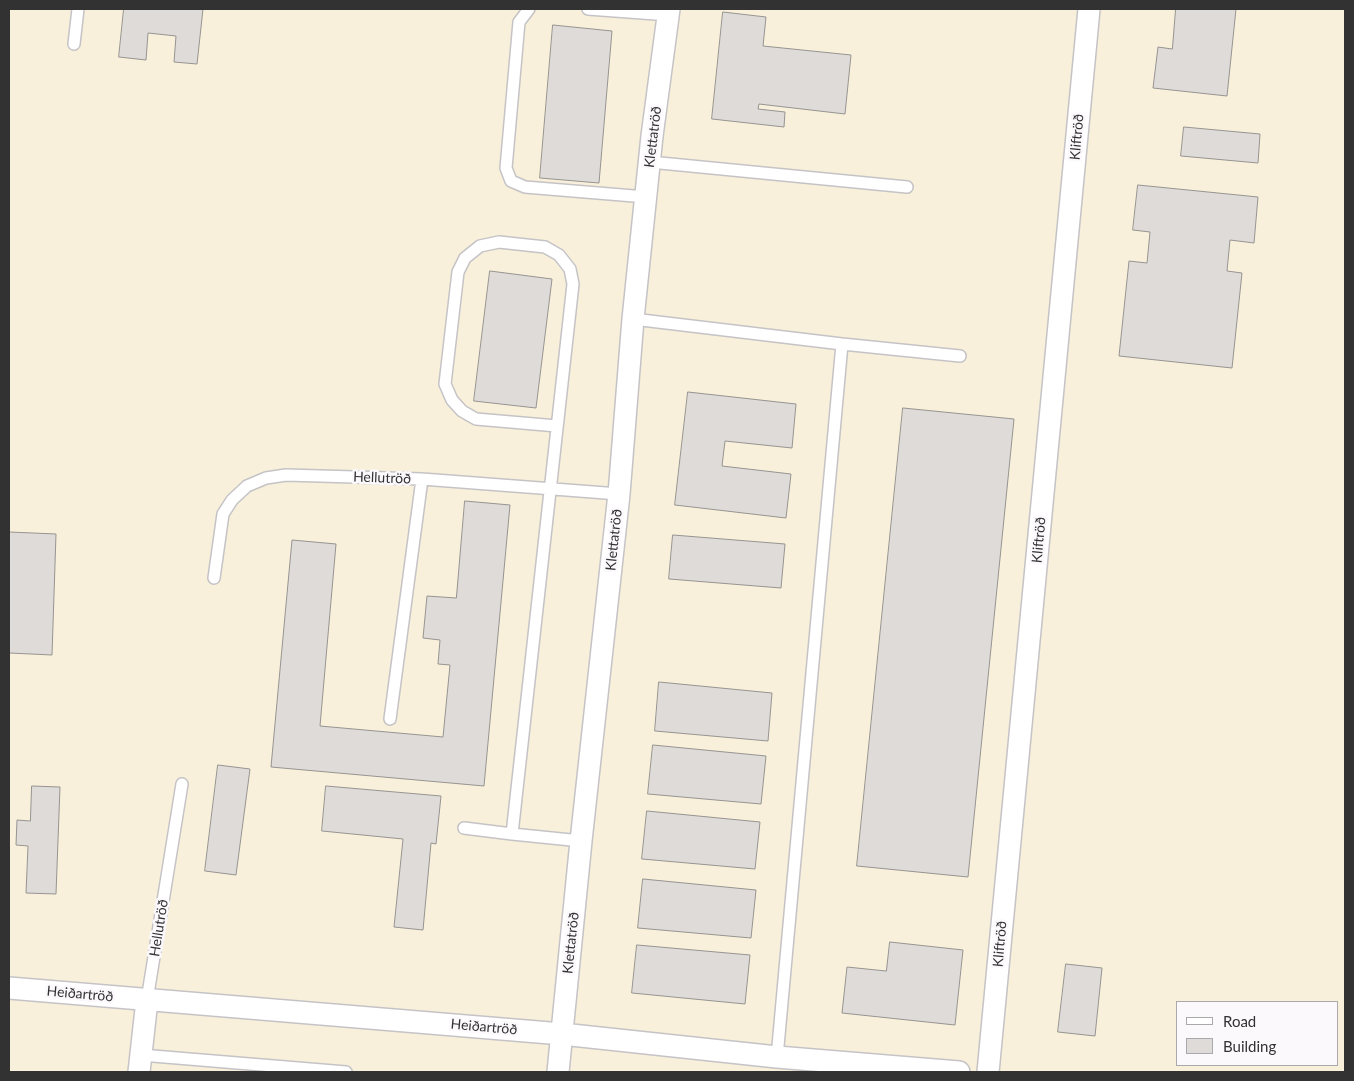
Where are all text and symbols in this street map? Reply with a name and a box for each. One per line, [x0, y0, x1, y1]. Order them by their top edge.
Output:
street label: Klettatröð [641, 105, 665, 169]
street label: Kliftröð [1067, 113, 1087, 161]
street label: Hellutröð [353, 469, 411, 487]
street label: Klettatröð [602, 508, 626, 572]
street label: Kliftröð [1029, 516, 1049, 564]
street label: Hellutröð [146, 898, 172, 958]
street label: Klettatröð [559, 911, 583, 975]
street label: Kliftröð [990, 920, 1010, 968]
street label: Heiðartröð [46, 983, 114, 1005]
legend [1176, 1001, 1339, 1066]
text: Road [1223, 1012, 1256, 1030]
street label: Heiðartröð [450, 1016, 518, 1038]
text: Building [1223, 1037, 1276, 1055]

